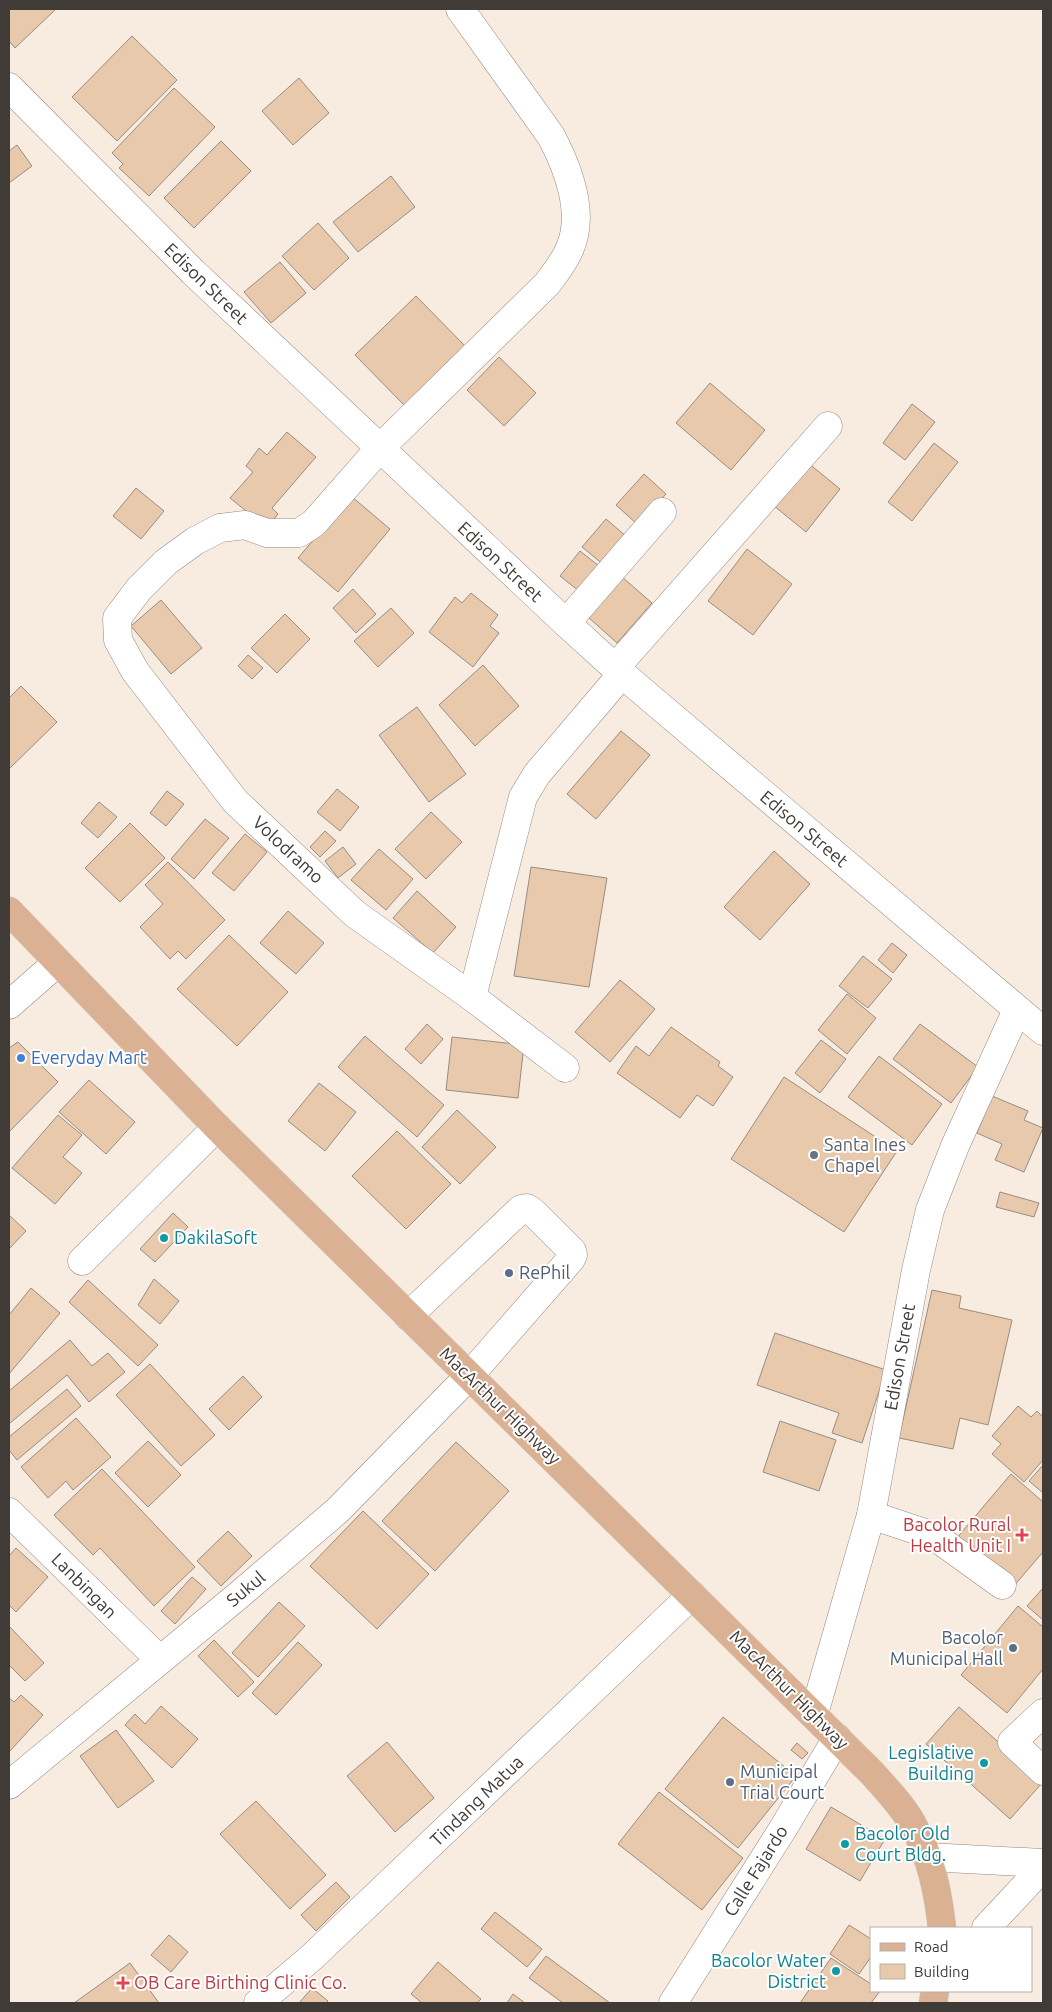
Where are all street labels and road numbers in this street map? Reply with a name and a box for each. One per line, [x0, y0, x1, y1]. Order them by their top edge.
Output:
street label: Edison Street [161, 239, 252, 328]
street label: Edison Street [454, 517, 547, 605]
street label: Edison Street [757, 786, 852, 871]
street label: Volodramo [249, 812, 328, 887]
street label: Edison Street [880, 1302, 918, 1412]
street label: MacArthur Highway [436, 1343, 565, 1468]
street label: Lanbingan [48, 1549, 121, 1622]
street label: Sukul [222, 1566, 269, 1610]
street label: MacArthur Highway [726, 1626, 853, 1753]
street label: Tindang Matua [426, 1751, 527, 1850]
street label: Calle Fajardo [719, 1821, 791, 1920]

